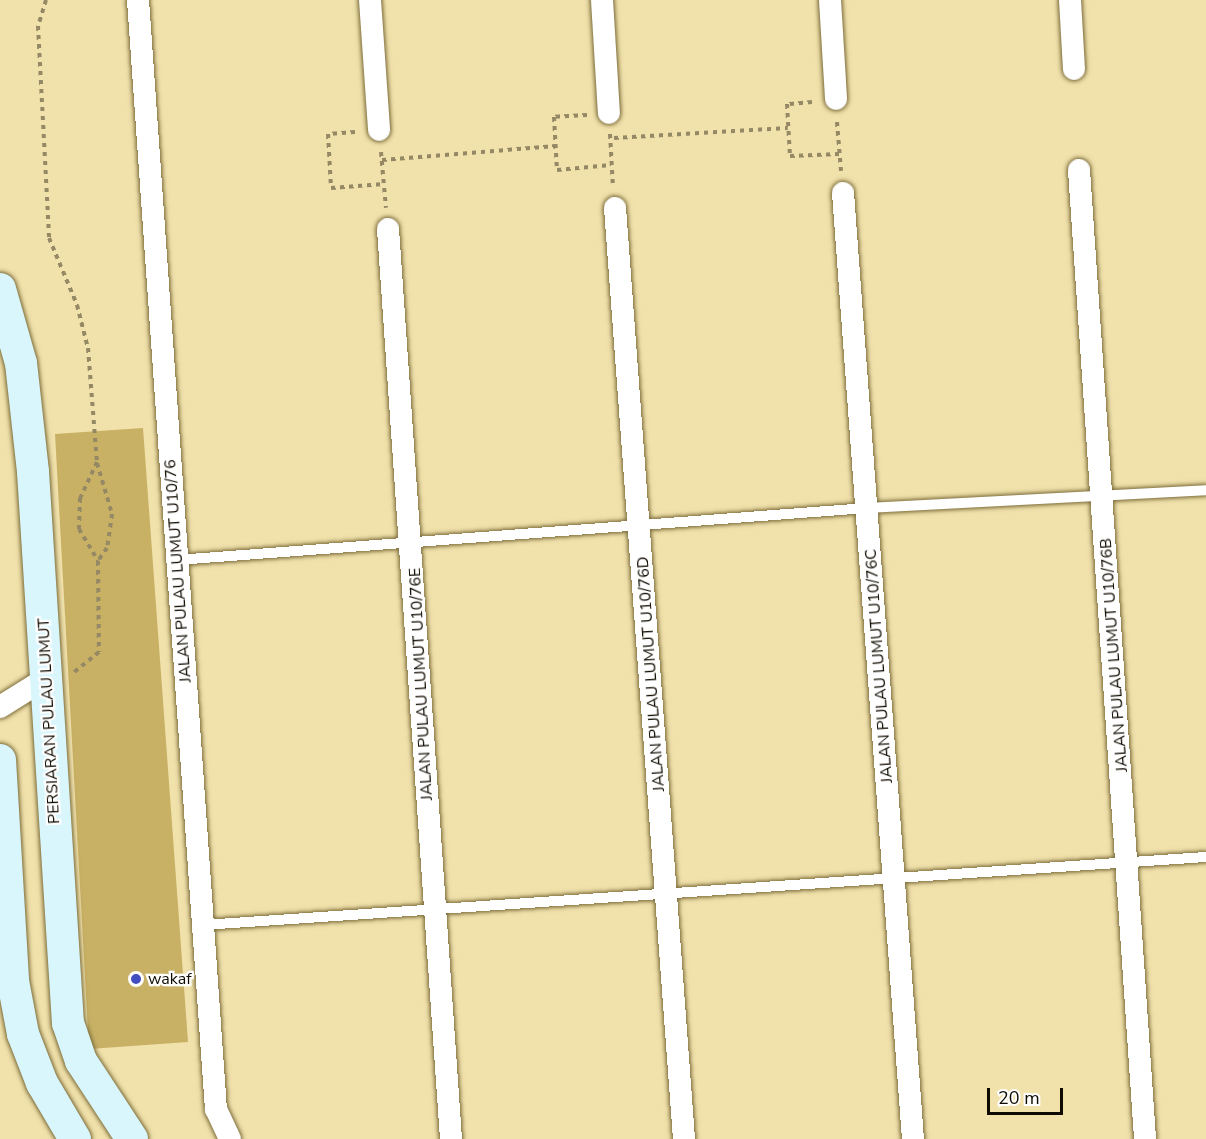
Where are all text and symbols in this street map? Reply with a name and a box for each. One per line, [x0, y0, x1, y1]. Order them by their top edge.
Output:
street label: JALAN PULAU LUMUT U10/76 [161, 459, 195, 683]
street label: JALAN PULAU LUMUT U10/76B [1096, 537, 1132, 773]
street label: JALAN PULAU LUMUT U10/76C [861, 548, 897, 784]
street label: JALAN PULAU LUMUT U10/76D [633, 556, 669, 792]
street label: JALAN PULAU LUMUT U10/76E [405, 567, 437, 801]
street label: PERSIARAN PULAU LUMUT [34, 618, 64, 824]
place label: wakaf [148, 969, 192, 989]
marker: wakaf [129, 972, 143, 986]
scale bar [990, 1076, 1066, 1114]
text: 20 m [998, 1086, 1040, 1110]

